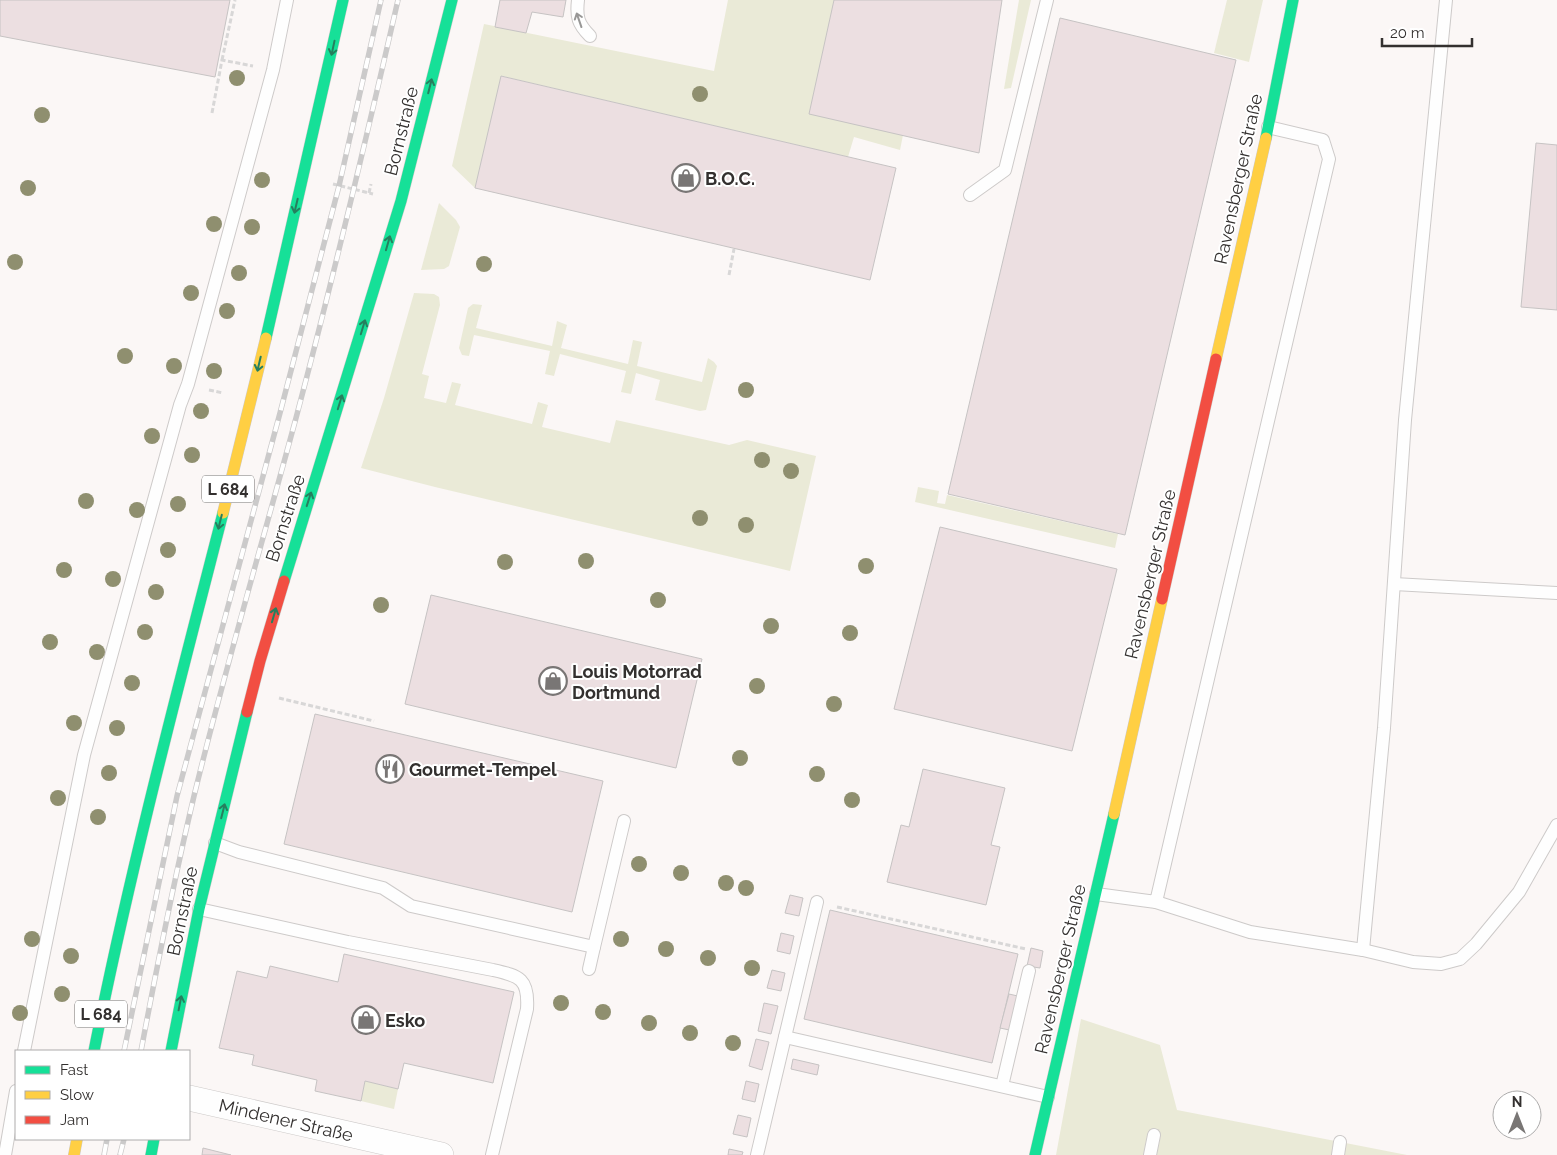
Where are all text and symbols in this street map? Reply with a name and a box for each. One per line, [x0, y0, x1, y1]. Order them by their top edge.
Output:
one-way arrow [574, 12, 584, 28]
scale bar [1382, 15, 1472, 47]
text: 20 m [1390, 24, 1425, 42]
one-way arrow [328, 39, 337, 55]
one-way arrow [426, 79, 435, 95]
street label: Bornstraße [380, 84, 422, 178]
street label: Ravensberger Straße [1210, 92, 1266, 266]
shop icon: B.O.C. [671, 163, 701, 193]
place label: B.O.C. [705, 168, 755, 189]
one-way arrow [291, 197, 300, 213]
one-way arrow [384, 236, 394, 252]
one-way arrow [359, 320, 368, 335]
one-way arrow [254, 356, 263, 372]
one-way arrow [335, 395, 345, 411]
street label: Bornstraße [261, 471, 309, 564]
road number: L 684 [202, 476, 254, 502]
street label: Ravensberger Straße [1120, 487, 1180, 661]
one-way arrow [305, 492, 314, 507]
one-way arrow [215, 513, 224, 529]
one-way arrow [269, 607, 279, 623]
place label: Louis Motorrad Dortmund [572, 661, 702, 703]
shop icon: Louis Motorrad Dortmund [538, 666, 568, 696]
restaurant icon: Gourmet-Tempel [375, 754, 405, 784]
place label: Gourmet-Tempel [409, 759, 557, 780]
one-way arrow [219, 803, 228, 819]
street label: Bornstraße [162, 864, 202, 958]
street label: Ravensberger Straße [1030, 882, 1090, 1056]
one-way arrow [176, 996, 185, 1012]
road number: L 684 [75, 1001, 127, 1028]
shop icon: Esko [351, 1005, 381, 1035]
place label: Esko [385, 1010, 425, 1031]
legend [15, 1050, 190, 1140]
text: Fast [60, 1061, 88, 1079]
text: Slow [60, 1086, 94, 1104]
north arrow [1492, 1090, 1542, 1140]
street label: Mindener Straße [217, 1094, 355, 1146]
text: N [1512, 1094, 1522, 1110]
text: Jam [60, 1111, 89, 1129]

